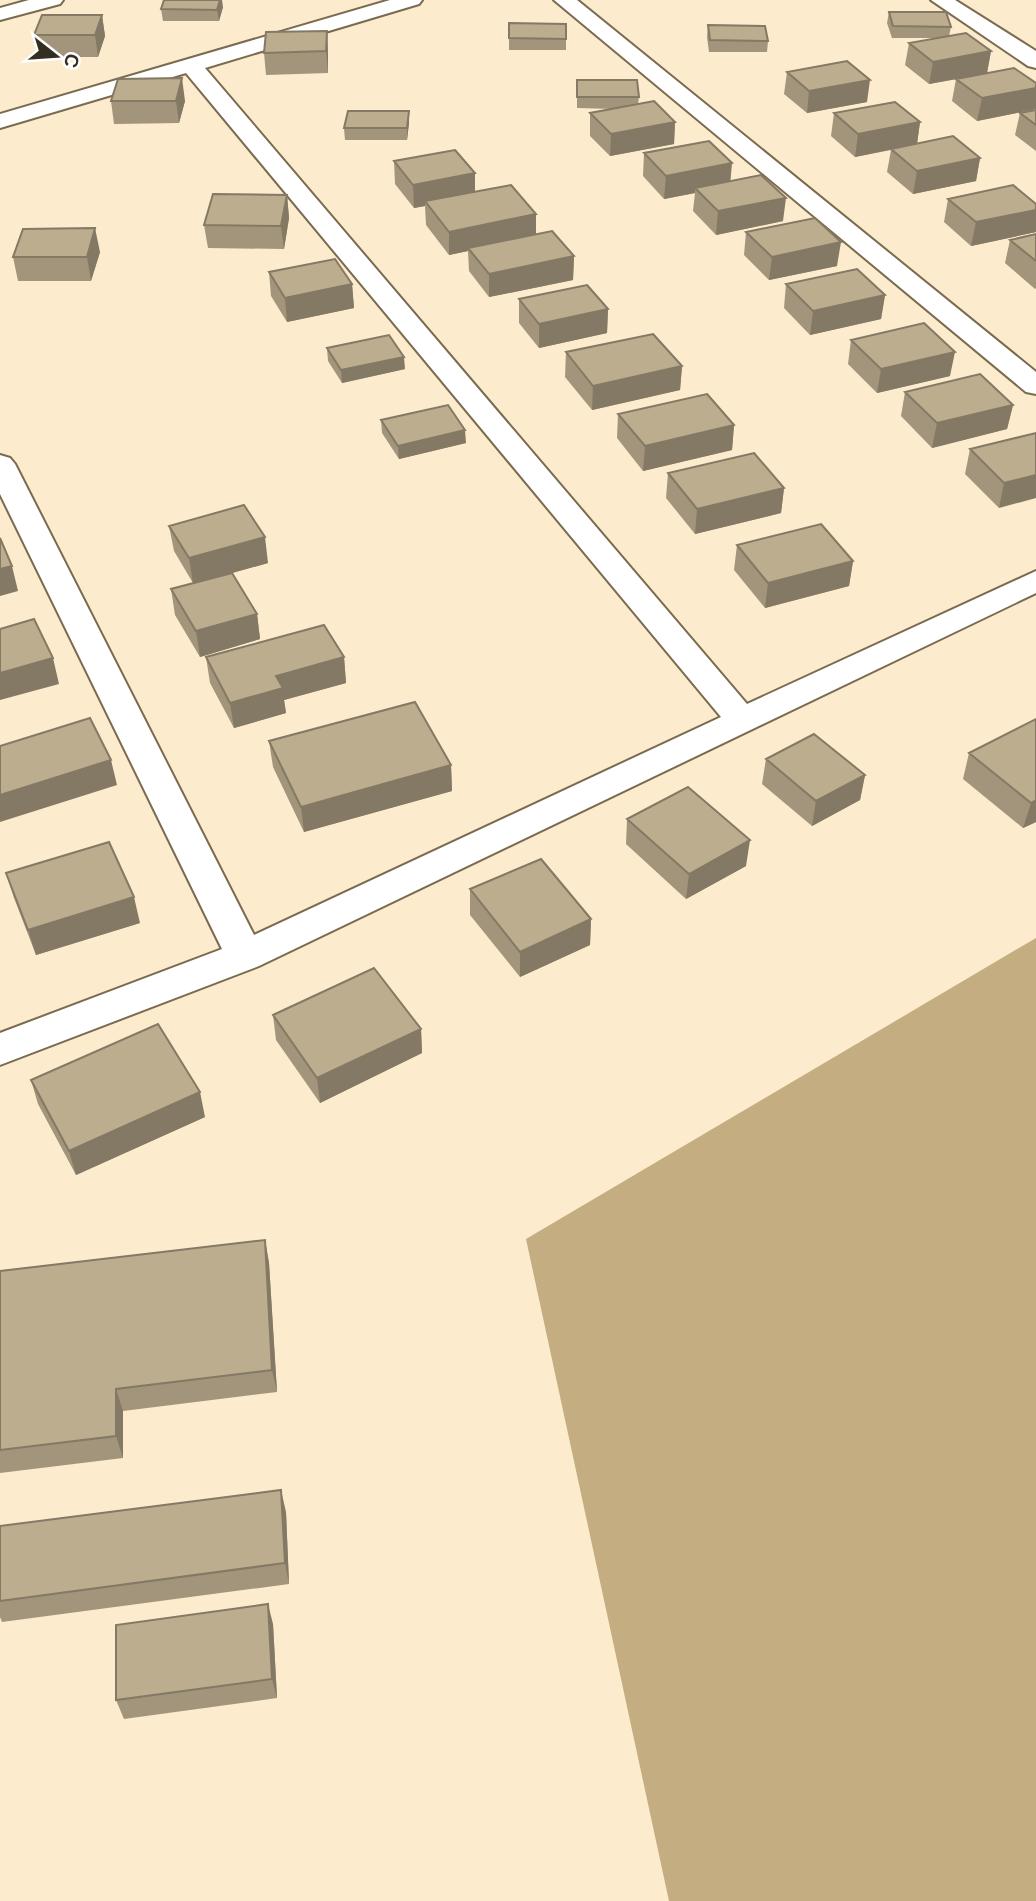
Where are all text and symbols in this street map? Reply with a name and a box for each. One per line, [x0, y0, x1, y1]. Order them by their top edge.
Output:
north arrow [21, 21, 91, 91]
text: С [59, 51, 85, 71]

